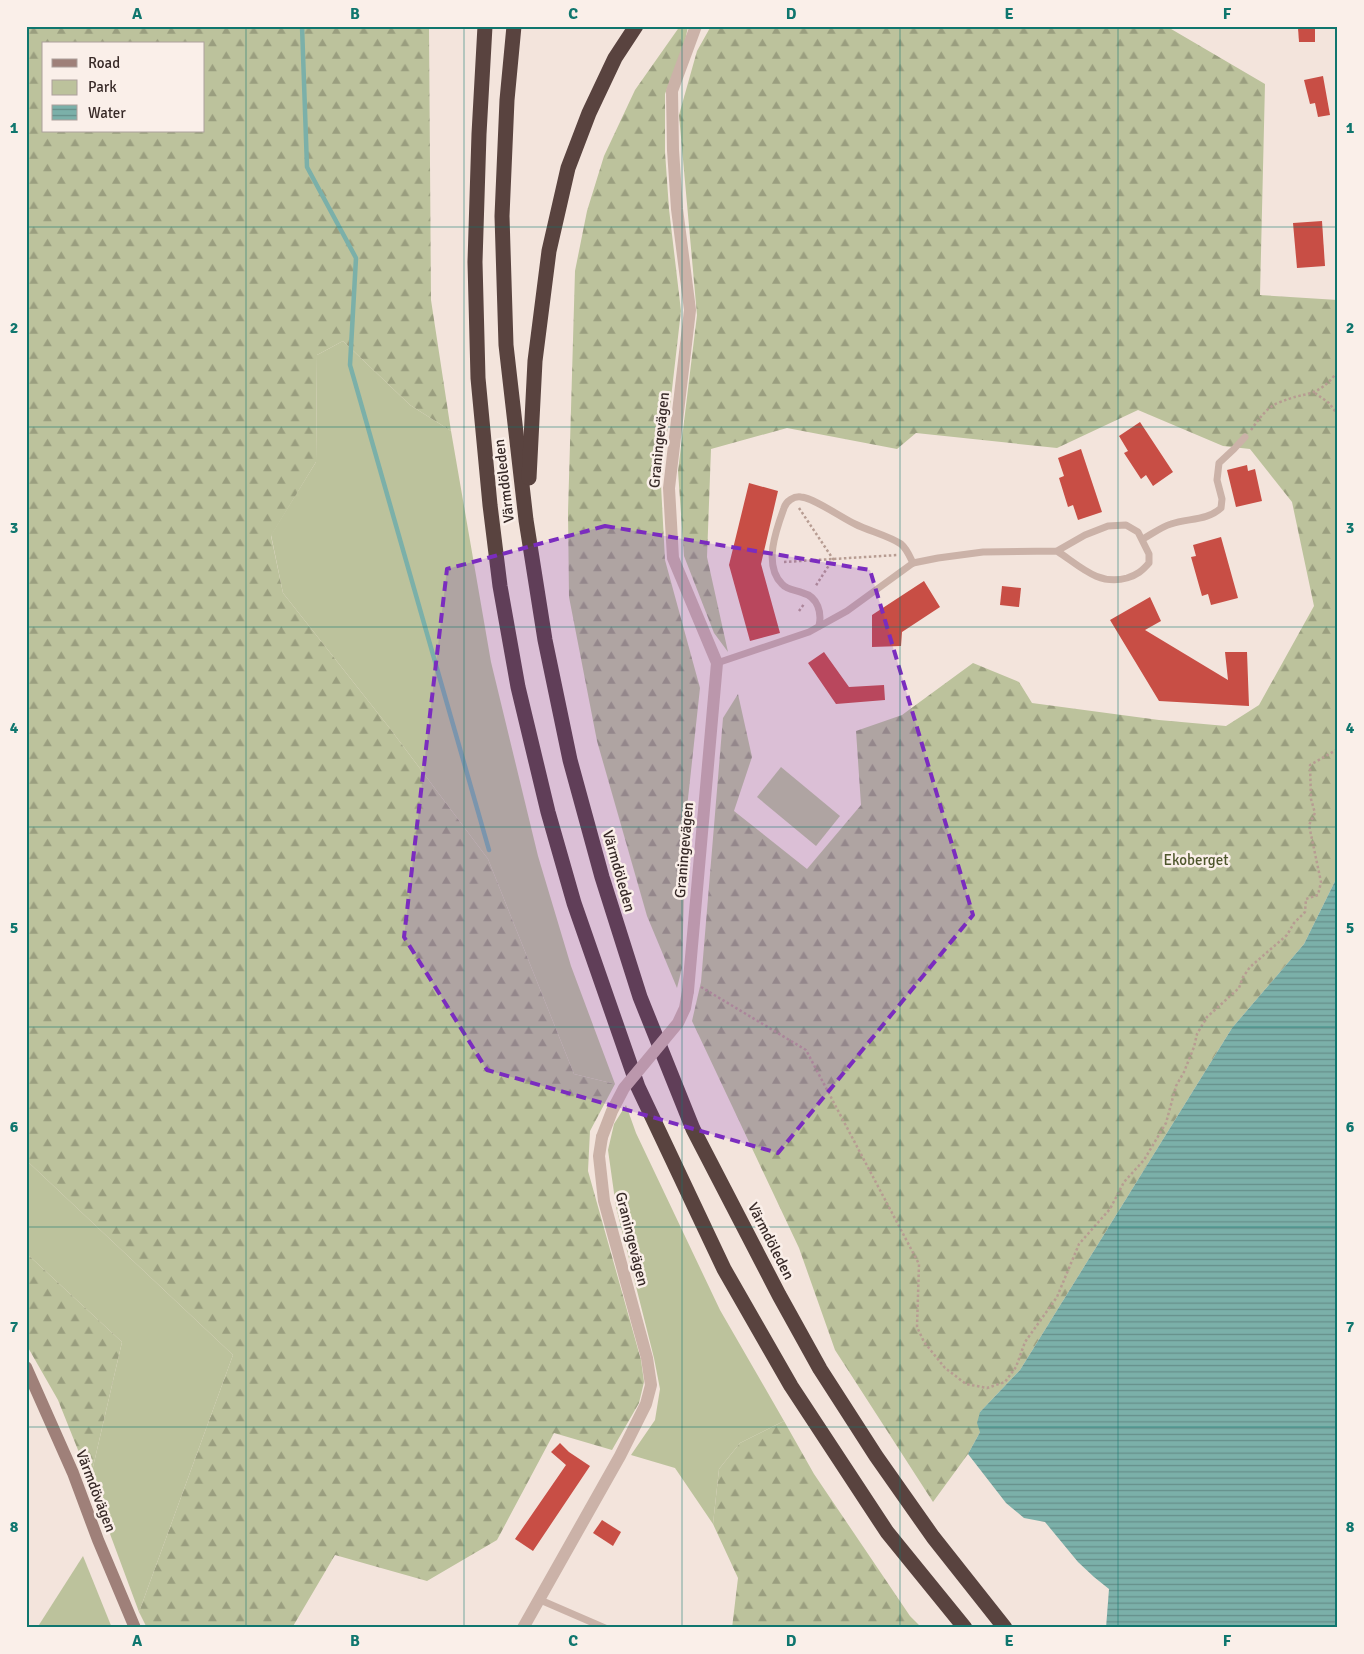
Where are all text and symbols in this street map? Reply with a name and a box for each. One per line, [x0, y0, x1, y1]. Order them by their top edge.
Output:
text: A [132, 4, 143, 24]
text: B [350, 4, 360, 24]
text: C [568, 4, 578, 24]
text: D [786, 4, 797, 24]
text: E [1004, 4, 1014, 24]
text: F [1223, 4, 1232, 24]
legend [42, 42, 205, 132]
text: Road [88, 54, 120, 72]
text: Park [88, 78, 117, 96]
text: Water [88, 104, 126, 122]
text: 1 [10, 118, 19, 138]
text: 1 [1346, 118, 1355, 138]
text: 2 [10, 318, 18, 338]
text: 2 [1346, 318, 1354, 338]
street label: Graningevägen [645, 391, 673, 489]
street label: Värmdöleden [490, 438, 518, 524]
text: 3 [10, 518, 18, 538]
text: 3 [1346, 518, 1354, 538]
text: 4 [10, 718, 19, 738]
text: 4 [1346, 718, 1355, 738]
street label: Graningevägen [671, 801, 697, 899]
street label: Värmdöleden [599, 828, 639, 914]
park label: Ekoberget [1164, 851, 1229, 869]
text: 5 [10, 918, 18, 938]
text: 5 [1346, 918, 1354, 938]
text: 6 [10, 1117, 19, 1137]
text: 6 [1346, 1117, 1355, 1137]
street label: Graningevägen [612, 1190, 652, 1288]
street label: Värmdöleden [744, 1199, 798, 1283]
text: 7 [10, 1317, 19, 1337]
text: 7 [1346, 1317, 1355, 1337]
street label: Värmdövägen [72, 1447, 120, 1535]
text: 8 [10, 1517, 19, 1537]
text: 8 [1346, 1517, 1355, 1537]
text: A [132, 1631, 143, 1651]
text: B [350, 1631, 360, 1651]
text: C [568, 1631, 578, 1651]
text: D [786, 1631, 797, 1651]
text: E [1004, 1631, 1014, 1651]
text: F [1223, 1631, 1232, 1651]

